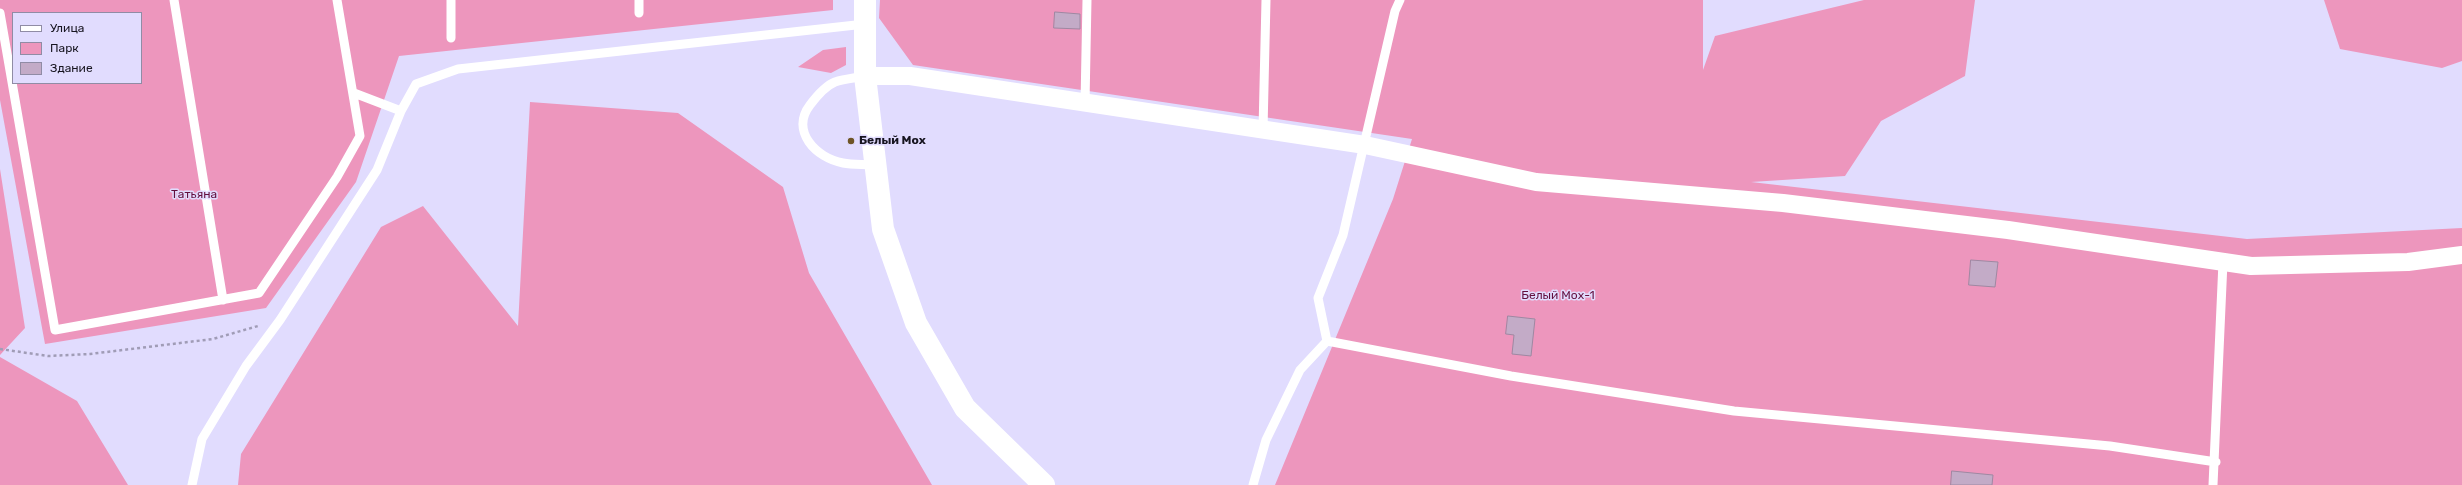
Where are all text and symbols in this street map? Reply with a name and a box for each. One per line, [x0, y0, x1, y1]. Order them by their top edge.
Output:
legend [12, 12, 142, 84]
text: Улица [50, 21, 84, 35]
text: Парк [50, 41, 79, 55]
text: Здание [50, 61, 93, 75]
place label: Белый Мох [859, 134, 926, 148]
marker: Белый Мох [846, 136, 856, 146]
park label: Татьяна [171, 188, 217, 202]
park label: Белый Мох-1 [1521, 289, 1595, 303]

